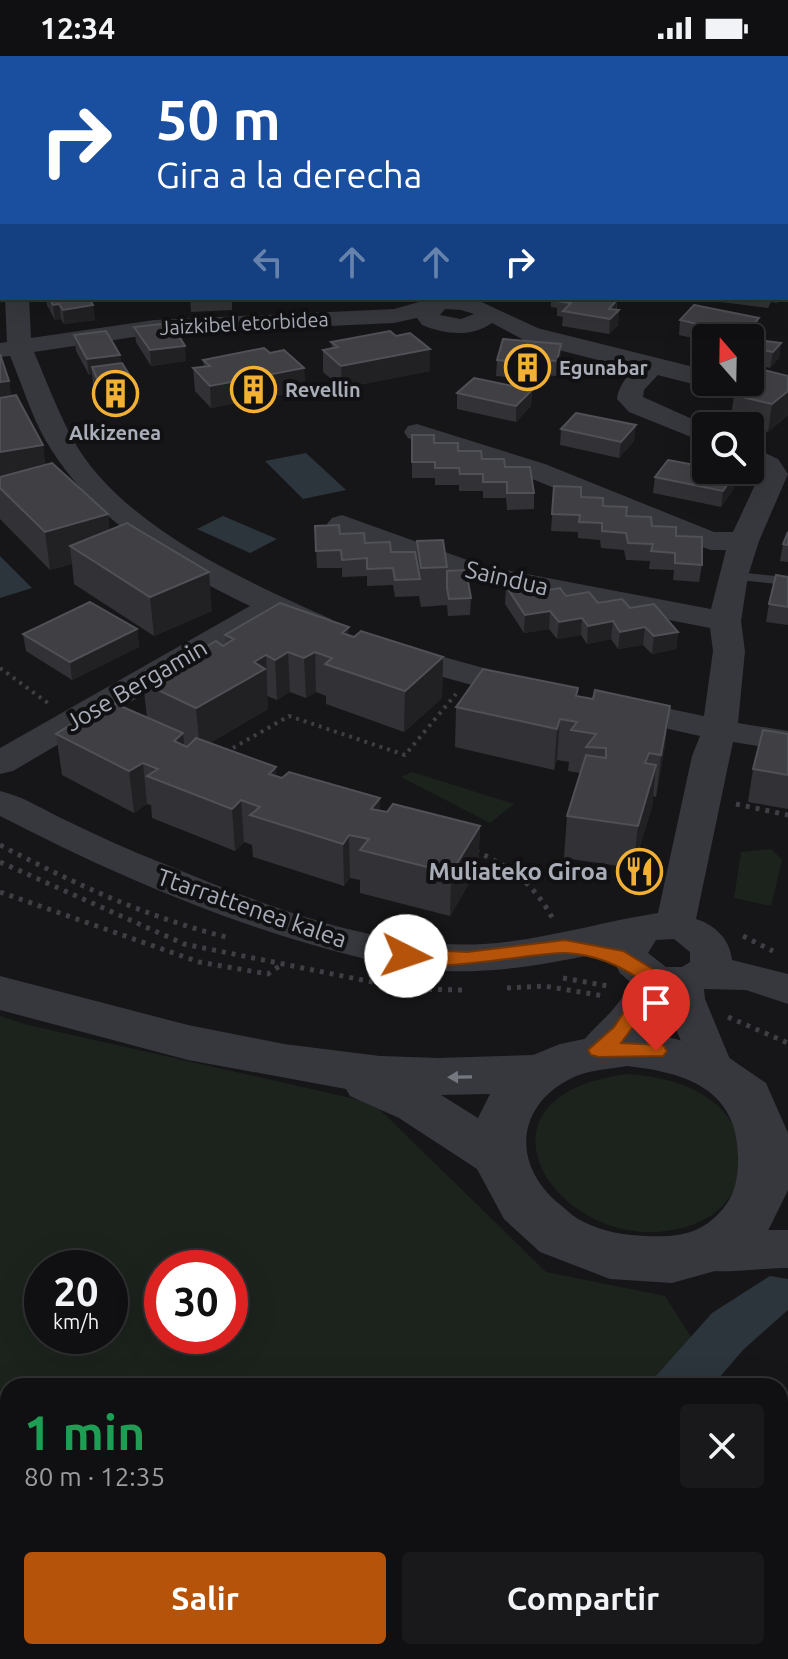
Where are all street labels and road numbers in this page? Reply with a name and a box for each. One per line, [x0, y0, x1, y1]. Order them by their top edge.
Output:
street label: Jaizkibel etorbidea [159, 307, 329, 339]
street label: Saindua [463, 555, 551, 601]
street label: Jose Bergamin [60, 634, 212, 736]
street label: Ttarrattenea kalea [154, 863, 350, 953]

